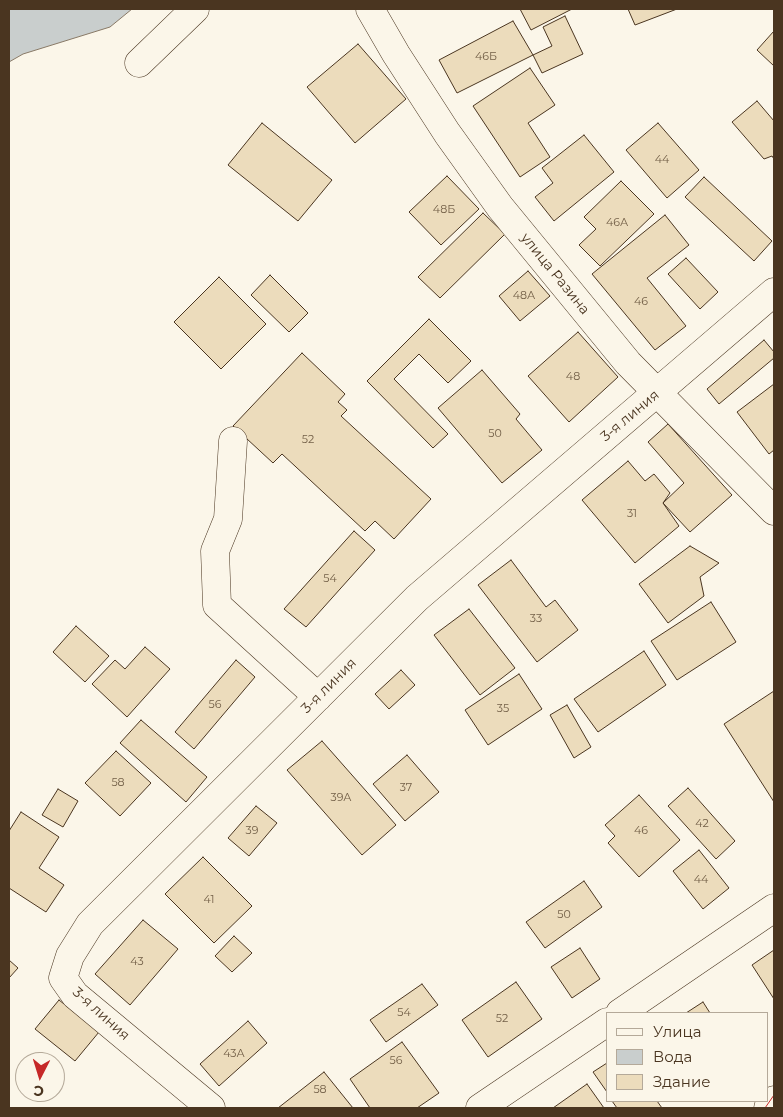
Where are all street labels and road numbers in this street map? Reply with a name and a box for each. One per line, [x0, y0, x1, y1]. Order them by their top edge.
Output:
street label: улица Разина [517, 230, 593, 318]
street label: 3-я линия [597, 387, 663, 445]
street label: 3-я линия [298, 655, 360, 717]
street label: 3-я линия [69, 984, 133, 1044]

